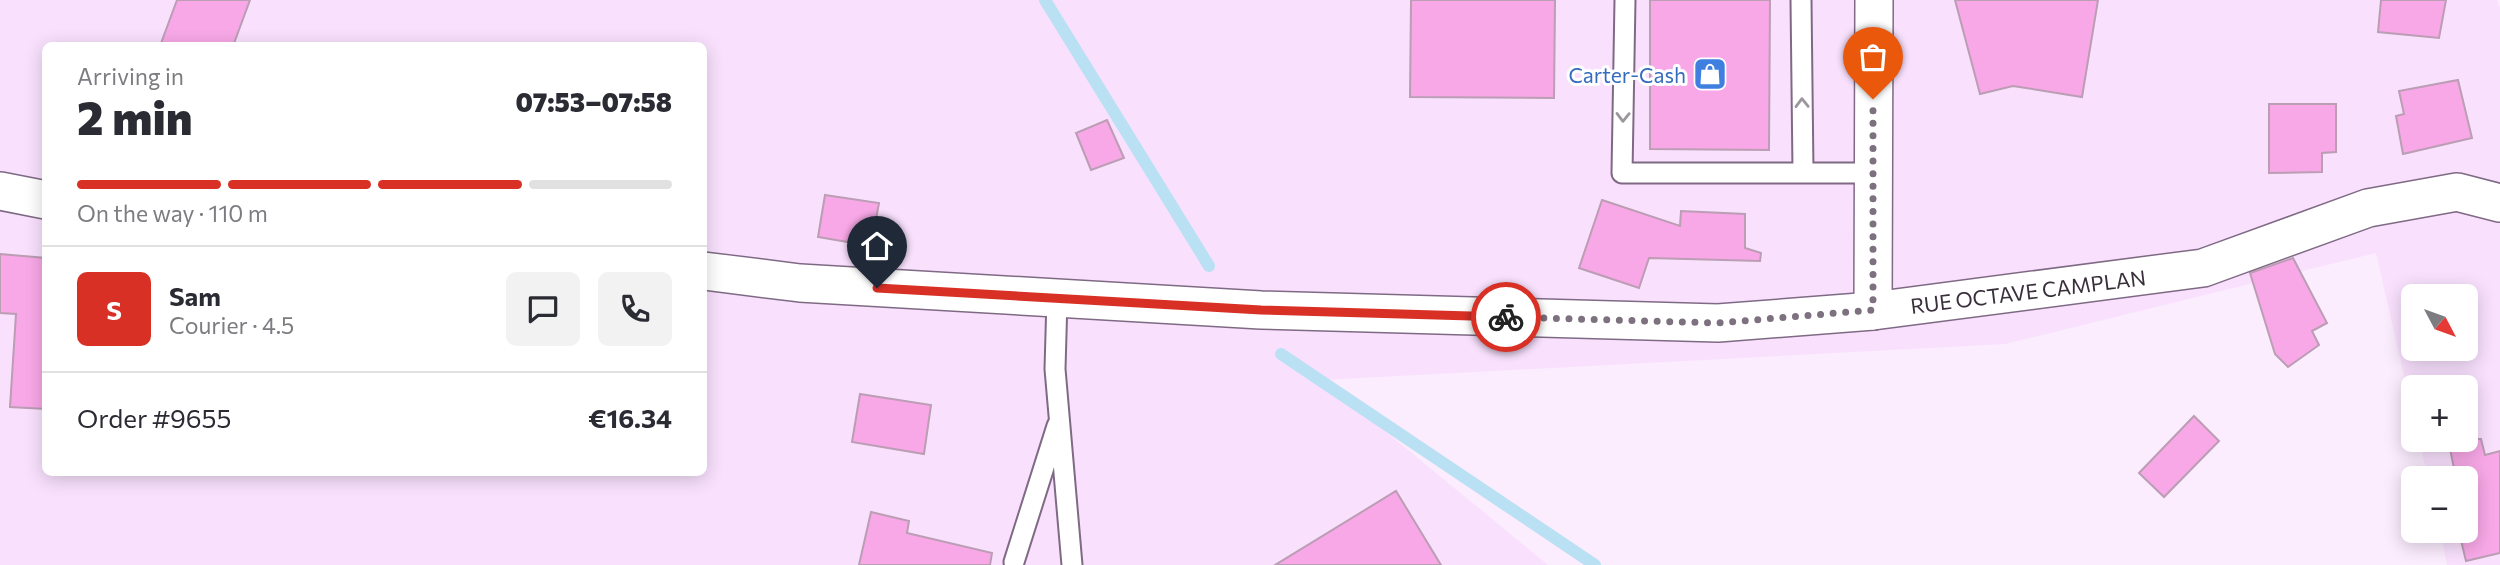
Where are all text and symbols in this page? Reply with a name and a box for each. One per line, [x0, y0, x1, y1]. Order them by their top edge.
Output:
pin [1843, 27, 1903, 99]
icon: bag [1854, 38, 1892, 76]
shop icon: Carter-Cash [1691, 55, 1729, 93]
text: Arriving in [77, 62, 184, 90]
place label: Carter-Cash [1568, 62, 1686, 87]
text: 07:53–07:58 [516, 86, 672, 117]
text: 2 min [77, 88, 193, 144]
one-way arrow [1794, 97, 1810, 107]
one-way arrow [1615, 112, 1631, 123]
text: On the way · 110 m [77, 199, 268, 227]
pin [847, 216, 907, 288]
icon: home [858, 227, 896, 265]
street label: RUE OCTAVE CAMPLAN [1909, 264, 2147, 318]
button: chat [506, 272, 580, 346]
button: phone [598, 272, 672, 346]
text: Sam [169, 280, 221, 311]
courier [1471, 282, 1541, 352]
north arrow [2401, 284, 2478, 360]
map controls [2401, 284, 2478, 543]
text: S [106, 294, 122, 325]
icon: bike [1487, 298, 1525, 336]
text: Courier · 4.5 [169, 311, 294, 339]
button: + [2401, 375, 2478, 452]
text: Order #9655 [77, 402, 231, 433]
text: €16.34 [588, 402, 672, 433]
button: − [2401, 466, 2478, 543]

